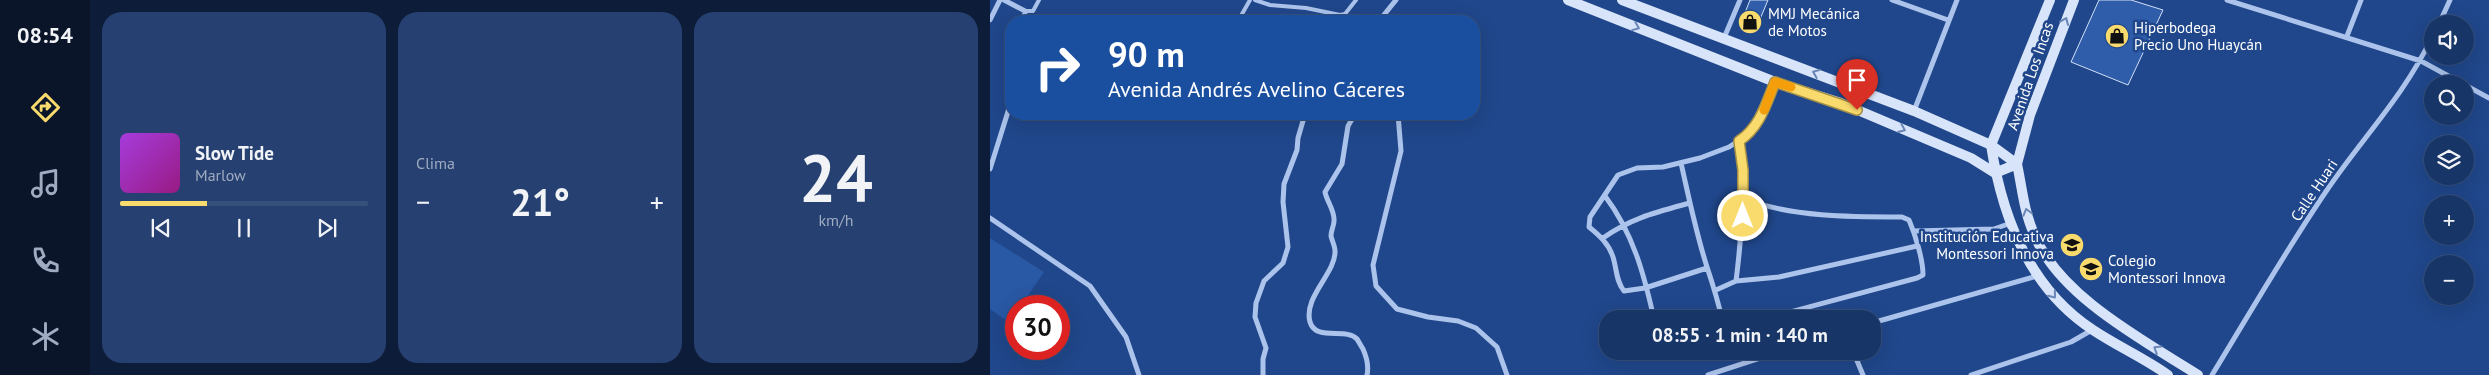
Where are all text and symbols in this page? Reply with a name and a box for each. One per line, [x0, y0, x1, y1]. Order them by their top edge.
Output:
place label: MMJ Mecánica de Motos [1768, 4, 1860, 40]
shop icon: MMJ Mecánica de Motos [1737, 9, 1763, 35]
map controls [2424, 15, 2474, 305]
button: sound [2424, 15, 2474, 65]
one-way arrow [2058, 17, 2069, 26]
place label: Hiperbodega Precio Uno Huaycán [2134, 18, 2262, 54]
street label: Avenida Los Incas [2003, 19, 2057, 133]
text: 08:54 [17, 21, 73, 49]
one-way arrow [1631, 21, 1640, 31]
shop icon: Hiperbodega Precio Uno Huaycán [2104, 23, 2130, 49]
text: 90 m [1108, 31, 1185, 77]
icon: right [1025, 35, 1090, 100]
pin [1836, 59, 1878, 110]
icon: arrive [1843, 66, 1871, 94]
one-way arrow [1812, 69, 1821, 79]
text: Avenida Andrés Avelino Cáceres [1108, 75, 1405, 103]
button: search [2424, 75, 2474, 125]
icon: directions [28, 90, 63, 125]
one-way arrow [1897, 122, 1906, 133]
text: 24 [799, 135, 873, 219]
button: layers [2424, 135, 2474, 185]
text: Slow Tide [195, 141, 274, 165]
text: Clima [416, 153, 455, 173]
street label: Calle Huari [2286, 155, 2342, 225]
text: Marlow [195, 165, 246, 185]
icon: music [28, 166, 63, 201]
text: 21° [510, 177, 570, 226]
text: − [416, 183, 430, 220]
text: + [650, 183, 664, 220]
position arrow [1716, 189, 1768, 241]
button: + [2424, 195, 2474, 245]
one-way arrow [2023, 208, 2033, 216]
text: km/h [818, 210, 854, 230]
icon: previous [147, 214, 175, 242]
icon: pause [230, 214, 258, 242]
icon: next [313, 214, 341, 242]
place label: Institución Educativa Montessori Innova [1920, 227, 2054, 263]
school or university icon: Institución Educativa Montessori Innova [2059, 232, 2085, 258]
icon: phone [28, 243, 63, 278]
place label: Colegio Montessori Innova [2108, 251, 2226, 287]
button: − [2424, 255, 2474, 305]
school or university icon: Colegio Montessori Innova [2078, 256, 2104, 282]
one-way arrow [2047, 290, 2056, 299]
speed limit sign: 30 [1005, 295, 1070, 360]
icon: climate [28, 319, 63, 354]
text: 08:55 · 1 min · 140 m [1652, 323, 1828, 347]
one-way arrow [2154, 346, 2163, 355]

